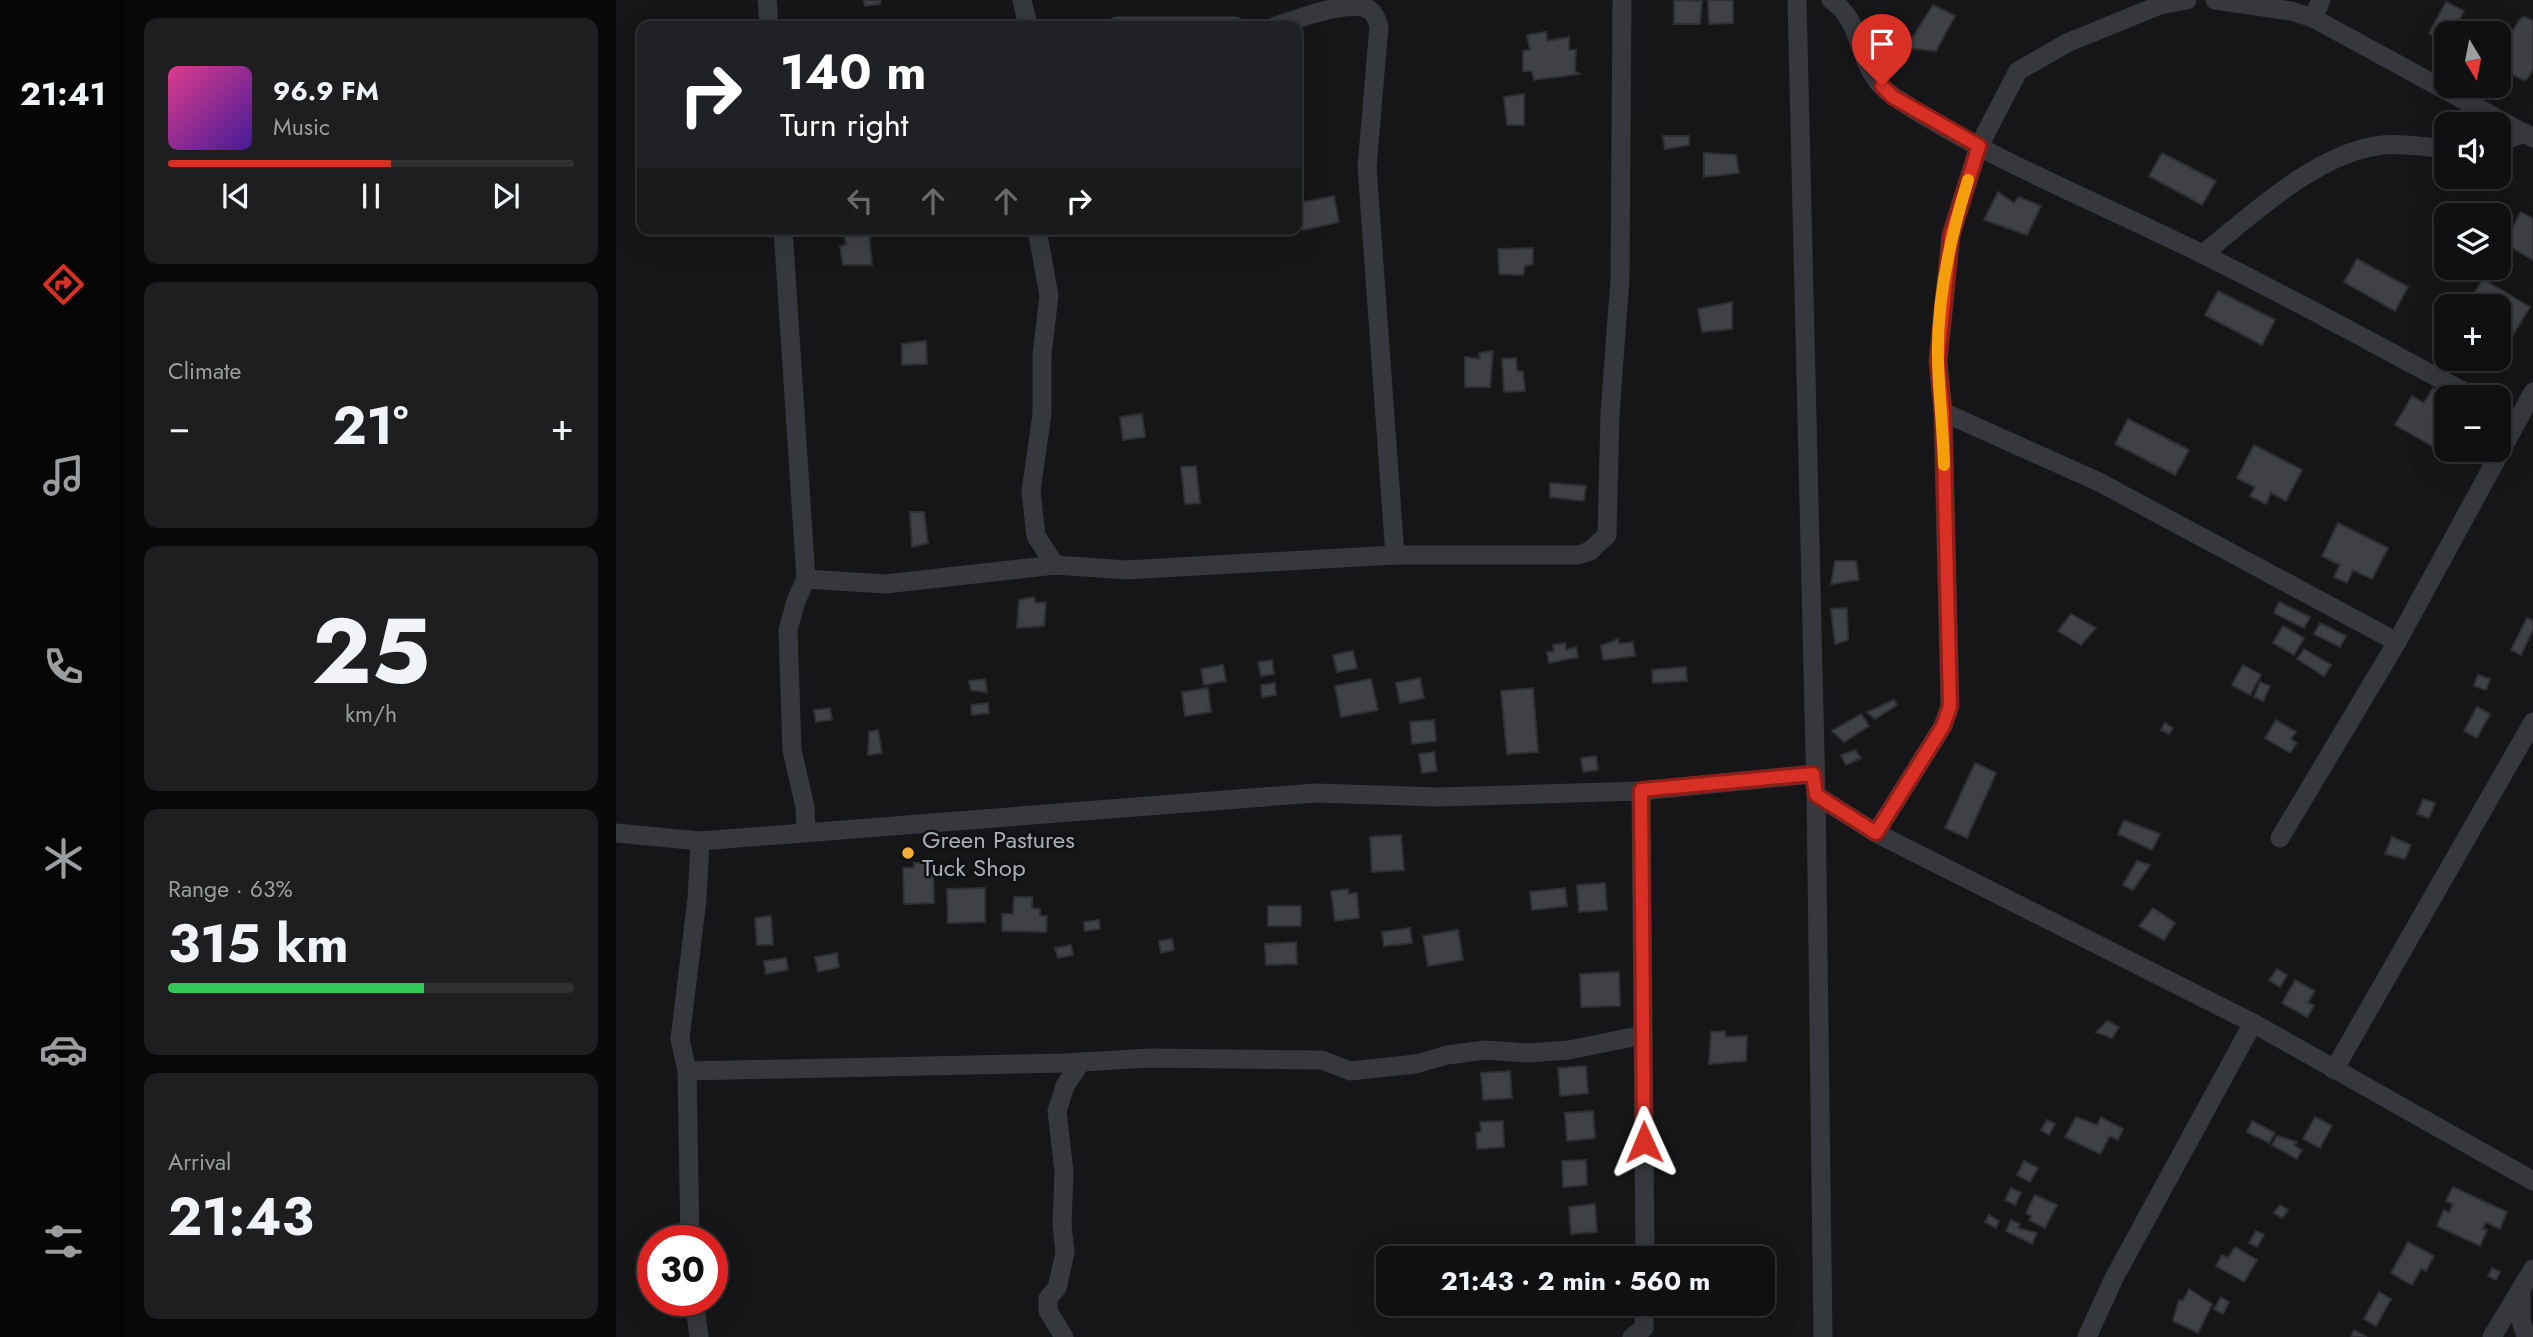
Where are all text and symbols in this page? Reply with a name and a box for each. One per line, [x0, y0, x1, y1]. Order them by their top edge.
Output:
pin [1852, 14, 1912, 86]
north arrow [2434, 21, 2511, 98]
map controls [2434, 21, 2511, 462]
icon: arrive [1863, 25, 1901, 63]
text: 140 m [780, 37, 926, 107]
icon: right [665, 49, 756, 140]
text: 21:41 [20, 71, 106, 117]
text: 96.9 FM [273, 72, 379, 110]
text: Turn right [780, 102, 909, 148]
text: Music [273, 110, 330, 144]
button: sound [2434, 112, 2511, 189]
icon: previous [217, 177, 255, 215]
icon: pause [352, 177, 390, 215]
icon: next [487, 177, 525, 215]
icon: left [841, 182, 879, 220]
icon: ahead [914, 182, 952, 220]
icon: ahead [987, 182, 1025, 220]
icon: right [1060, 182, 1098, 220]
button: layers [2434, 203, 2511, 280]
icon: directions [39, 260, 88, 309]
button: + [2434, 294, 2511, 371]
text: Climate [168, 354, 241, 388]
button: − [2434, 385, 2511, 462]
text: 21° [333, 388, 409, 464]
text: − [168, 399, 190, 454]
text: + [551, 399, 574, 454]
icon: music [39, 451, 88, 500]
text: 25 [312, 586, 430, 717]
icon: phone [39, 642, 88, 691]
text: km/h [345, 697, 397, 731]
place label: Green Pastures Tuck Shop [922, 822, 1075, 885]
icon: climate [39, 834, 88, 883]
marker: Green Pastures Tuck Shop [900, 845, 916, 861]
text: Range · 63% [168, 872, 293, 906]
text: 315 km [168, 906, 349, 982]
icon: car [39, 1025, 88, 1074]
position arrow [1607, 1105, 1681, 1179]
text: Arrival [168, 1145, 231, 1179]
text: 21:43 [168, 1179, 314, 1255]
icon: filters [39, 1217, 88, 1266]
speed limit sign: 30 [637, 1225, 728, 1316]
text: 21:43 · 2 min · 560 m [1441, 1262, 1710, 1300]

